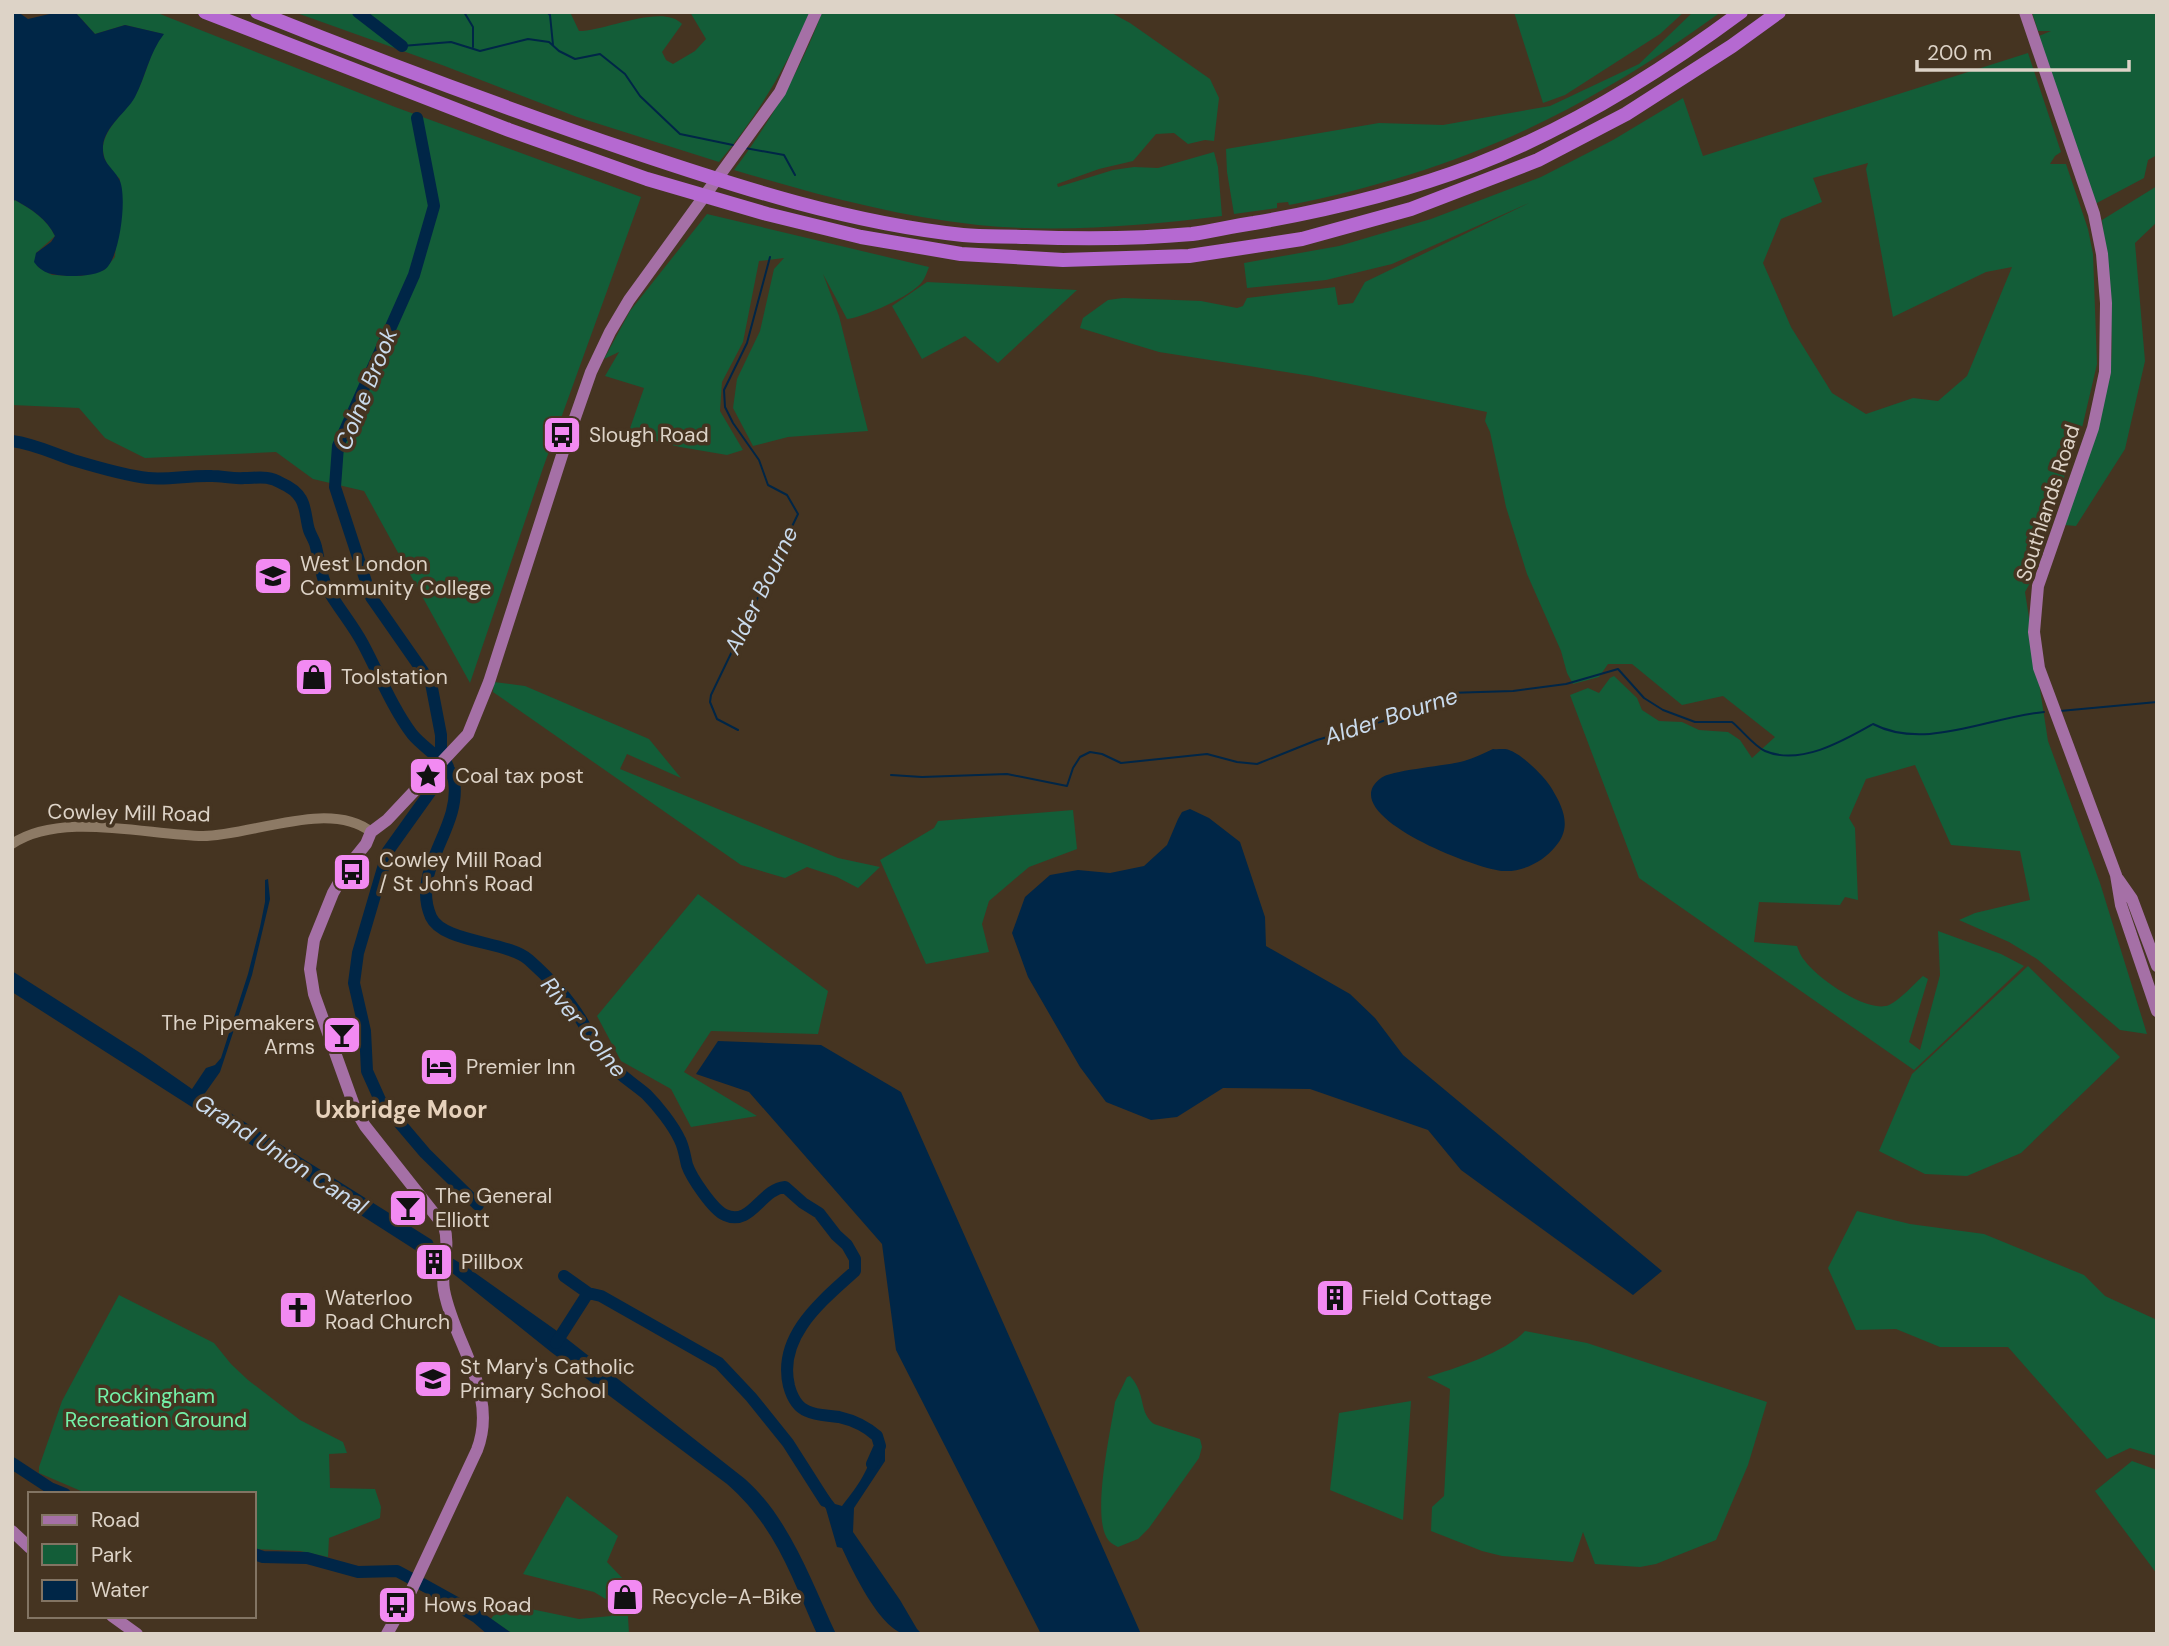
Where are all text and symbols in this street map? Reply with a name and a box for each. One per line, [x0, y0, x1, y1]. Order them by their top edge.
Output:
scale bar [1917, 28, 2129, 72]
text: 200 m [1927, 39, 1992, 67]
water label: Colne Brook [328, 323, 404, 455]
bus stop icon: Slough Road [541, 414, 583, 456]
place label: Slough Road [589, 421, 709, 449]
street label: Southlands Road [2009, 421, 2087, 585]
water label: Alder Bourne [717, 521, 805, 660]
place label: West London Community College [300, 550, 492, 602]
school or university icon: West London Community College [252, 555, 294, 597]
shop icon: Toolstation [293, 656, 335, 698]
place label: Toolstation [341, 663, 448, 691]
water label: Alder Bourne [1320, 680, 1462, 752]
place icon: Coal tax post [407, 755, 449, 797]
place label: Coal tax post [455, 762, 584, 790]
street label: Cowley Mill Road [47, 798, 211, 828]
place label: Cowley Mill Road / St John's Road [379, 846, 542, 898]
bus stop icon: Cowley Mill Road / St John's Road [331, 851, 373, 893]
water label: River Colne [534, 971, 634, 1083]
place label: The Pipemakers Arms [161, 1009, 315, 1061]
bar icon: The Pipemakers Arms [321, 1014, 363, 1056]
hotel icon: Premier Inn [418, 1046, 460, 1088]
place label: Premier Inn [466, 1053, 576, 1081]
water label: Grand Union Canal [189, 1087, 374, 1222]
district label: Uxbridge Moor [315, 1094, 487, 1125]
place label: The General Elliott [435, 1182, 552, 1234]
bar icon: The General Elliott [387, 1187, 429, 1229]
building icon: Pillbox [413, 1241, 455, 1283]
place label: Pillbox [461, 1248, 523, 1276]
building icon: Field Cottage [1314, 1277, 1356, 1319]
place label: Waterloo Road Church [325, 1284, 450, 1336]
place label: Field Cottage [1362, 1284, 1492, 1312]
church icon: Waterloo Road Church [277, 1289, 319, 1331]
place label: St Mary's Catholic Primary School [460, 1353, 635, 1405]
school or university icon: St Mary's Catholic Primary School [412, 1358, 454, 1400]
park label: Rockingham Recreation Ground [65, 1382, 247, 1434]
legend [28, 1492, 256, 1618]
text: Road [91, 1506, 140, 1534]
text: Park [91, 1541, 133, 1569]
text: Water [91, 1576, 149, 1604]
shop icon: Recycle-A-Bike [604, 1576, 646, 1618]
place label: Recycle-A-Bike [652, 1583, 802, 1611]
bus stop icon: Hows Road [376, 1584, 418, 1626]
place label: Hows Road [424, 1591, 531, 1619]

